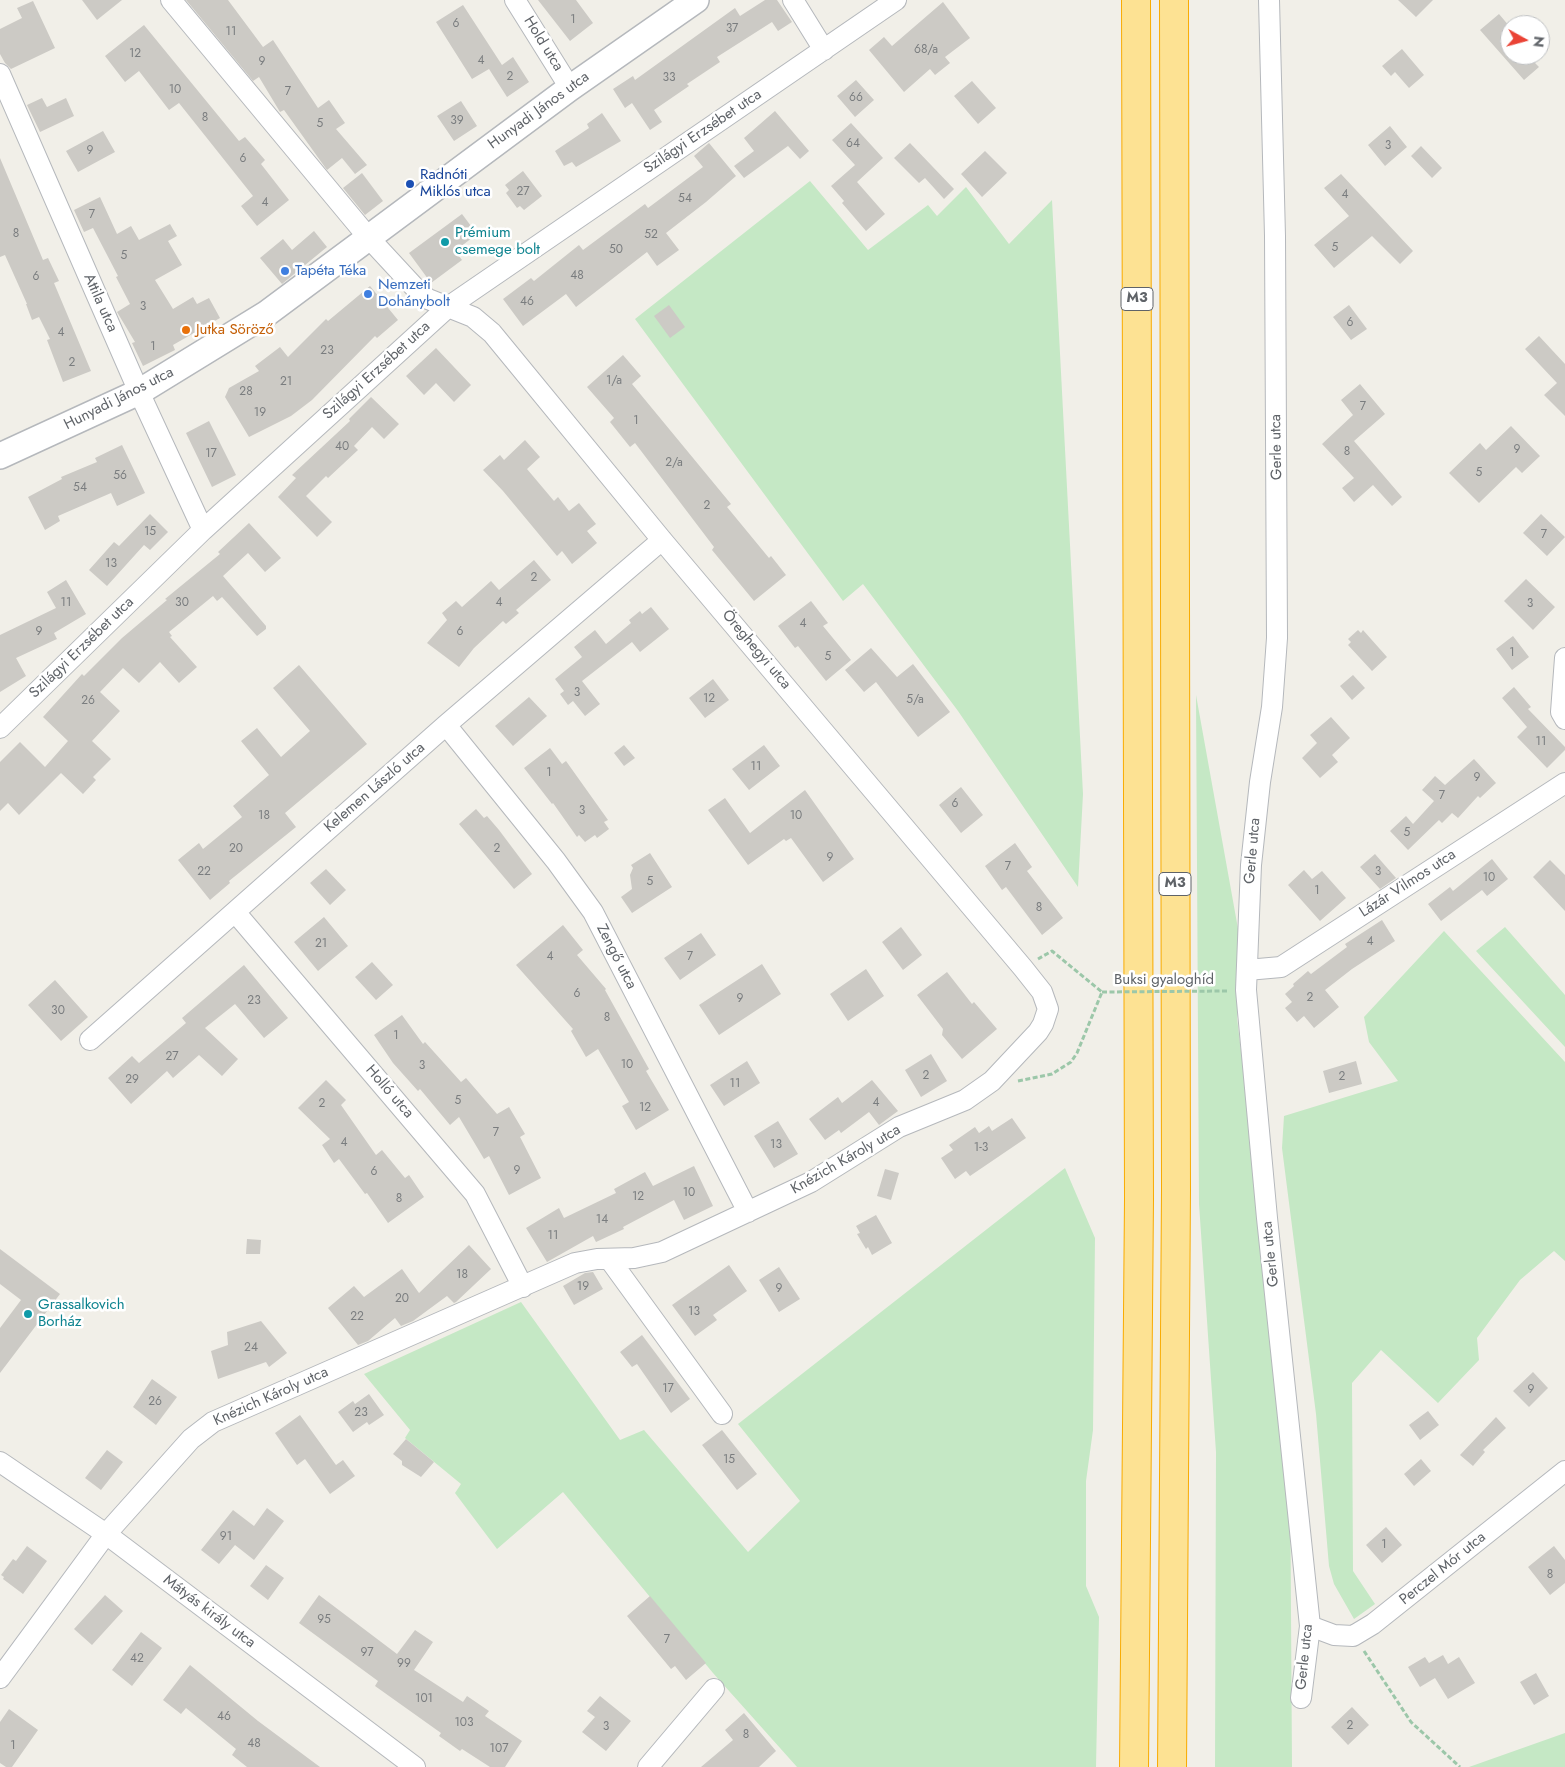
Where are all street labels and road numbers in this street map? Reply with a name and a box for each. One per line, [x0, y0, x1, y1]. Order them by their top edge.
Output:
street label: Hold utca [519, 13, 567, 75]
street label: Hunyadi János utca [485, 68, 593, 154]
street label: Szilágyi Erzsébet utca [641, 86, 765, 178]
street label: Attila utca [79, 271, 121, 335]
road number: M3 [1121, 288, 1153, 310]
street label: Szilágyi Erzsébet utca [320, 318, 434, 424]
street label: Hunyadi János utca [61, 364, 177, 434]
street label: Gerle utca [1267, 414, 1287, 480]
street label: Szilágyi Erzsébet utca [26, 594, 138, 702]
street label: Öreghegyi utca [718, 607, 794, 693]
street label: Kelemen László utca [321, 739, 429, 837]
street label: Gerle utca [1241, 817, 1265, 885]
street label: Lázár Vilmos utca [1356, 846, 1460, 922]
road number: M3 [1159, 872, 1191, 896]
street label: Zengő utca [592, 922, 640, 992]
street label: Buksi gyaloghíd [1114, 971, 1214, 989]
street label: Holló utca [361, 1062, 417, 1122]
street label: Knézich Károly utca [788, 1121, 904, 1199]
street label: Gerle utca [1259, 1220, 1283, 1288]
street label: Knézich Károly utca [211, 1364, 331, 1430]
street label: Perczel Mór utca [1396, 1529, 1490, 1609]
street label: Mátyás király utca [159, 1571, 259, 1653]
street label: Gerle utca [1293, 1623, 1317, 1691]

